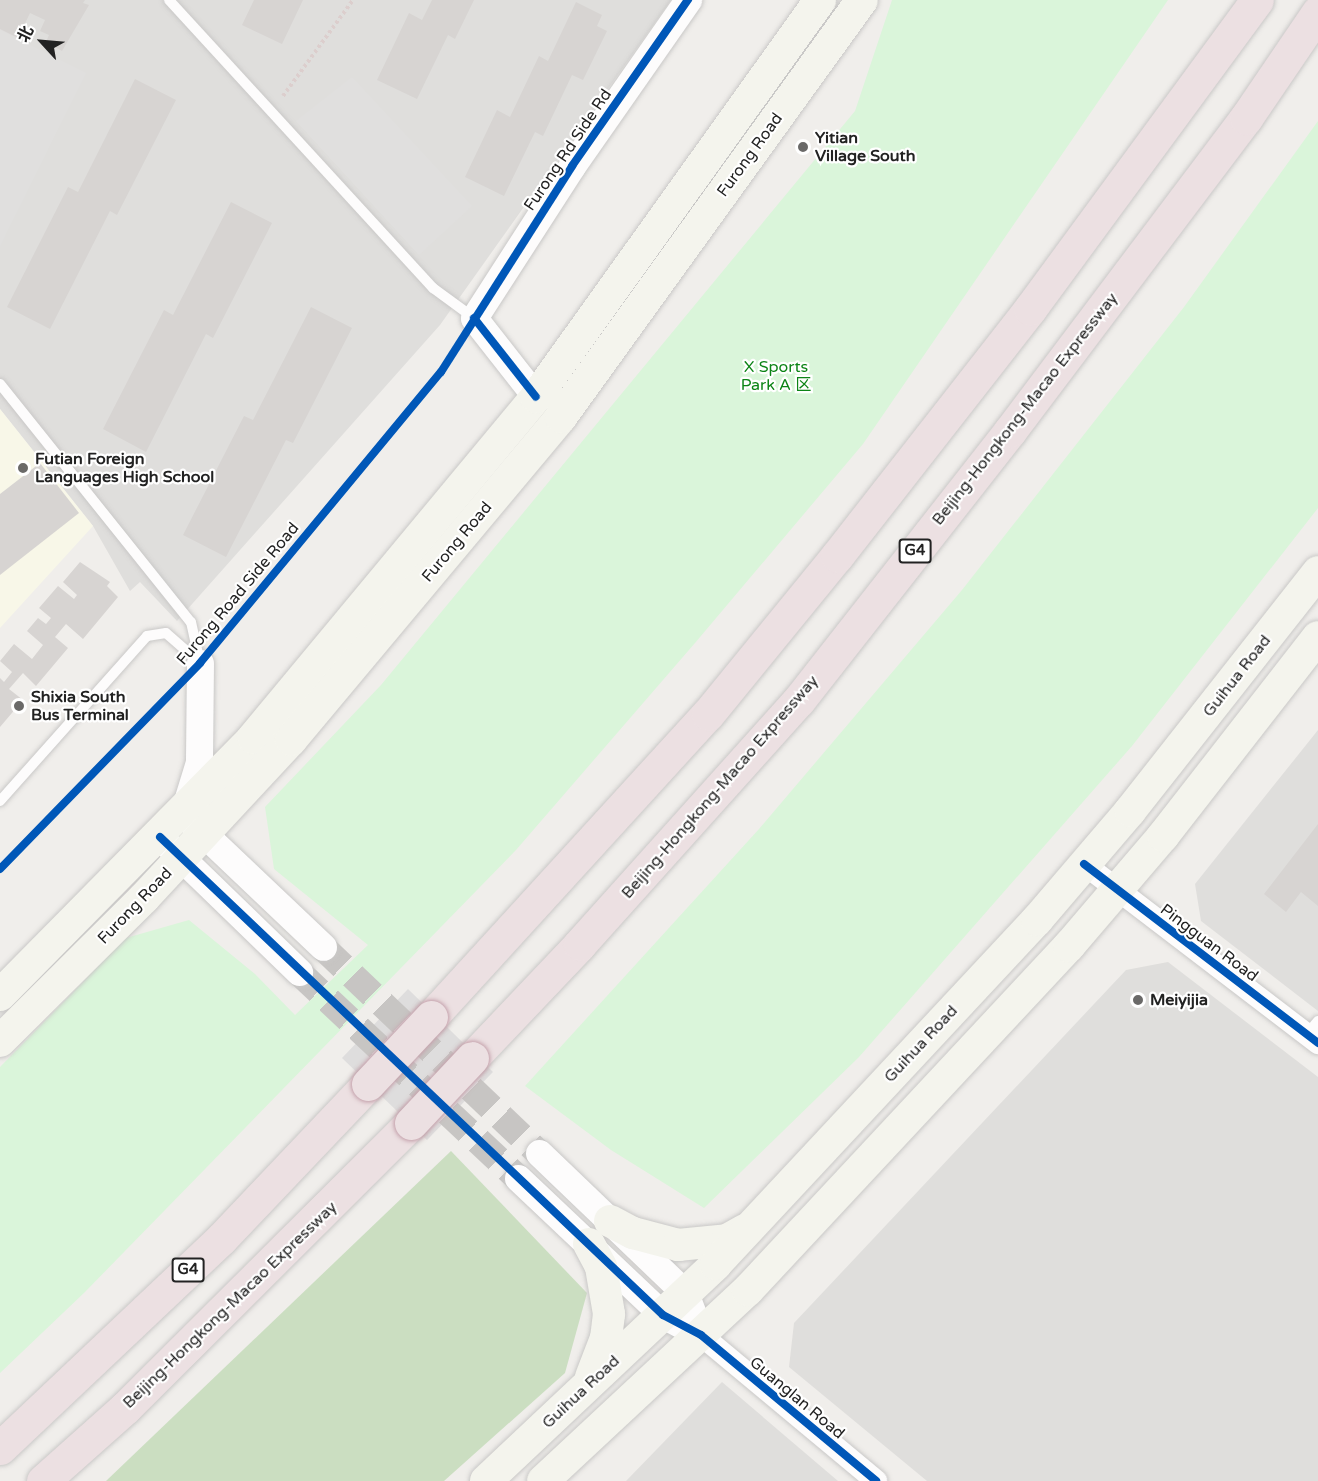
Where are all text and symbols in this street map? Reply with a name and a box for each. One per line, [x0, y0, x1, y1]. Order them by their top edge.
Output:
north arrow [12, 12, 72, 72]
text: 北 [13, 23, 38, 46]
street label: Furong Rd Side Rd [520, 85, 616, 215]
street label: Furong Road [713, 109, 787, 201]
place label: Yitian Village South [815, 128, 915, 166]
marker: Yitian Village South [796, 140, 810, 154]
street label: Beijing-Hongkong-Macao Expressway [928, 289, 1122, 529]
park label: X Sports Park A 区 [741, 357, 811, 395]
place label: Futian Foreign Languages High School [35, 449, 214, 487]
marker: Futian Foreign Languages High School [16, 461, 30, 475]
street label: Furong Road [418, 498, 496, 586]
street label: Furong Road Side Road [173, 519, 303, 669]
road number: G4 [898, 539, 932, 563]
street label: Guihua Road [1199, 631, 1275, 721]
street label: Beijing-Hongkong-Macao Expressway [618, 671, 822, 903]
place label: Shixia South Bus Terminal [31, 687, 129, 725]
marker: Shixia South Bus Terminal [12, 699, 26, 713]
street label: Furong Road [94, 864, 176, 948]
street label: Pingguan Road [1156, 900, 1262, 986]
place label: Meiyijia [1150, 990, 1208, 1010]
marker: Meiyijia [1131, 993, 1145, 1007]
street label: Guihua Road [880, 1001, 962, 1087]
street label: Beijing-Hongkong-Macao Expressway [119, 1197, 341, 1413]
road number: G4 [172, 1258, 204, 1282]
street label: Guihua Road [538, 1351, 624, 1433]
street label: Guanglan Road [746, 1353, 848, 1443]

